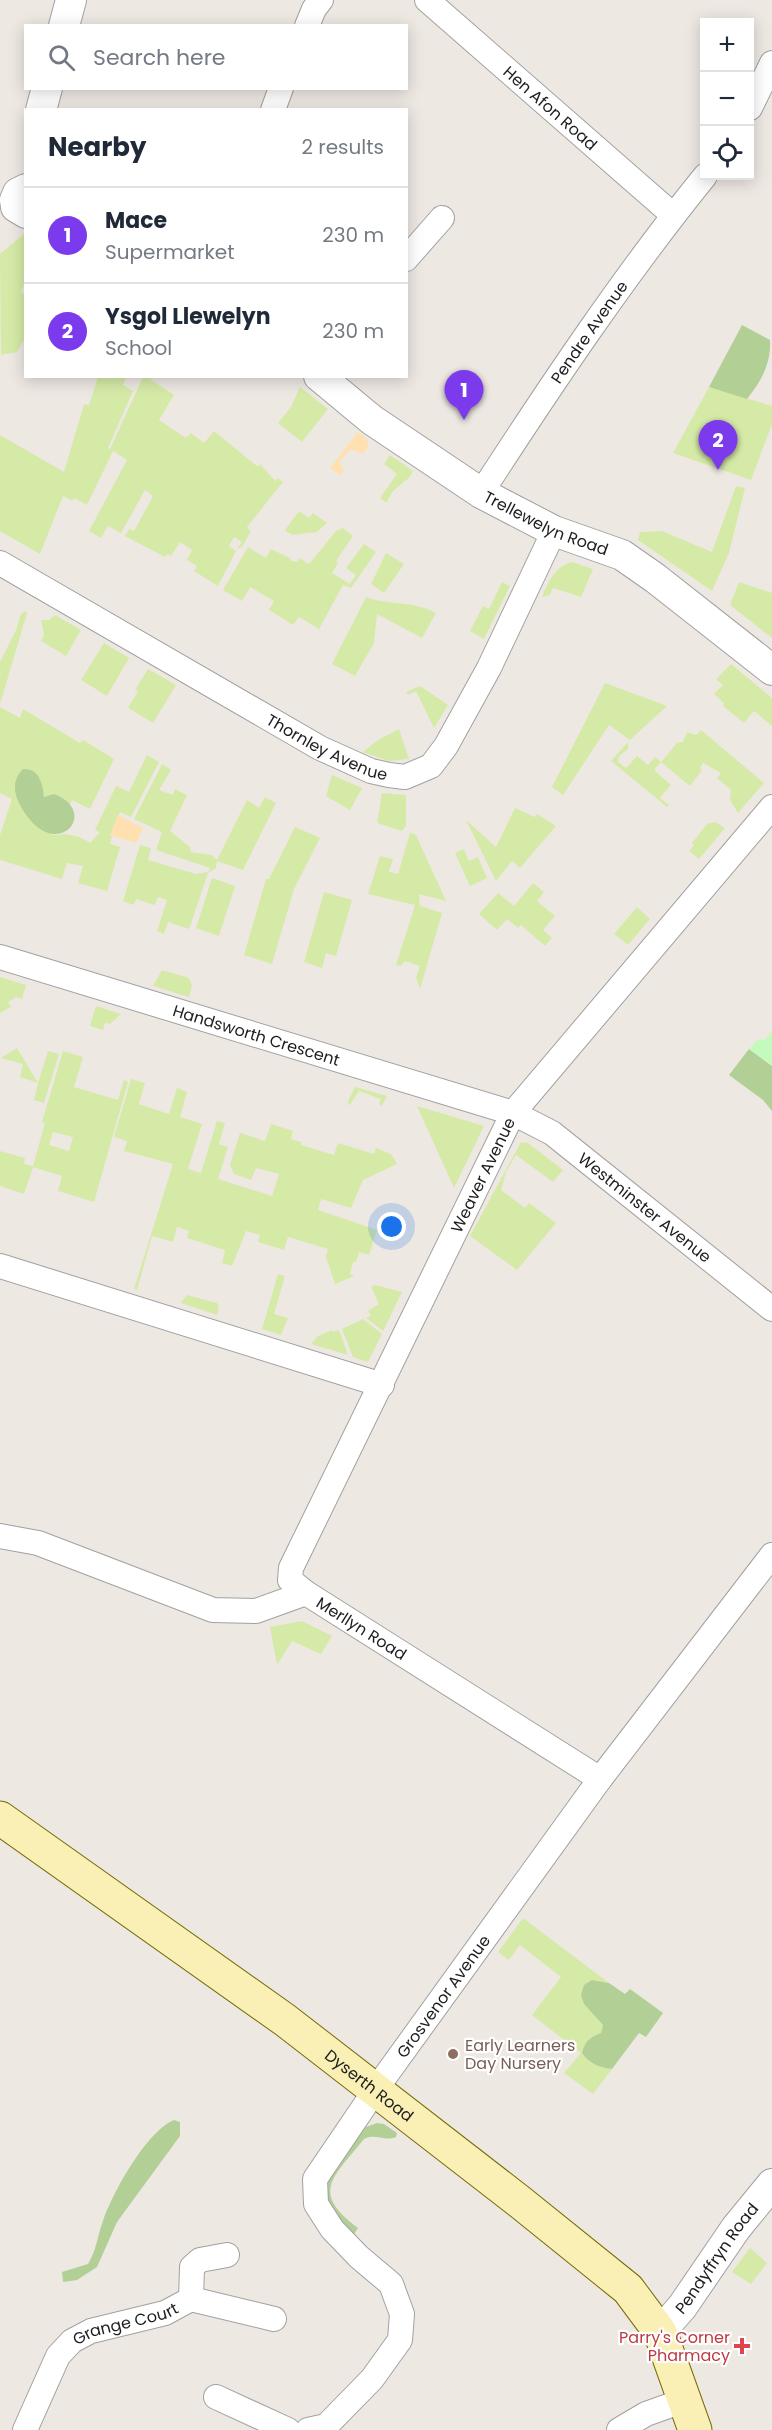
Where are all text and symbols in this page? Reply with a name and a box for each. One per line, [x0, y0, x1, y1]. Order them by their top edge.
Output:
map controls [700, 18, 754, 180]
button: + [700, 18, 754, 72]
search box [24, 24, 408, 90]
icon: search [45, 41, 78, 74]
text: Search here [93, 42, 226, 73]
street label: Hen Afon Road [498, 61, 602, 156]
button: − [700, 72, 754, 126]
button: locate [700, 126, 754, 180]
text: Nearby [48, 129, 146, 165]
text: 2 results [301, 133, 384, 161]
text: Mace [105, 205, 167, 236]
text: 1 [64, 221, 71, 249]
text: 230 m [322, 221, 384, 249]
text: Supermarket [105, 238, 234, 266]
street label: Pendre Avenue [546, 276, 633, 388]
text: Ysgol Llewelyn [105, 301, 271, 332]
text: 2 [62, 317, 73, 345]
text: 230 m [322, 317, 384, 345]
text: School [105, 334, 172, 362]
pin: 1 [444, 370, 484, 420]
pin: 2 [698, 420, 738, 470]
street label: Trellewelyn Road [480, 485, 611, 561]
street label: Thornley Avenue [262, 708, 390, 786]
street label: Handsworth Crescent [170, 999, 343, 1072]
street label: Weaver Avenue [445, 1114, 521, 1237]
street label: Westminster Avenue [573, 1147, 716, 1268]
your location [377, 1212, 406, 1241]
street label: Merllyn Road [312, 1591, 411, 1666]
street label: Grosvenor Avenue [391, 1930, 496, 2063]
place label: Early Learners Day Nursery [465, 2034, 575, 2075]
street label: Dyserth Road [320, 2044, 418, 2127]
marker: Early Learners Day Nursery [446, 2047, 460, 2061]
street label: Pendyffryn Road [670, 2198, 764, 2319]
street label: Grange Court [69, 2297, 183, 2351]
place label: Parry's Corner Pharmacy [619, 2326, 730, 2367]
marker: Parry's Corner Pharmacy [735, 2339, 749, 2353]

